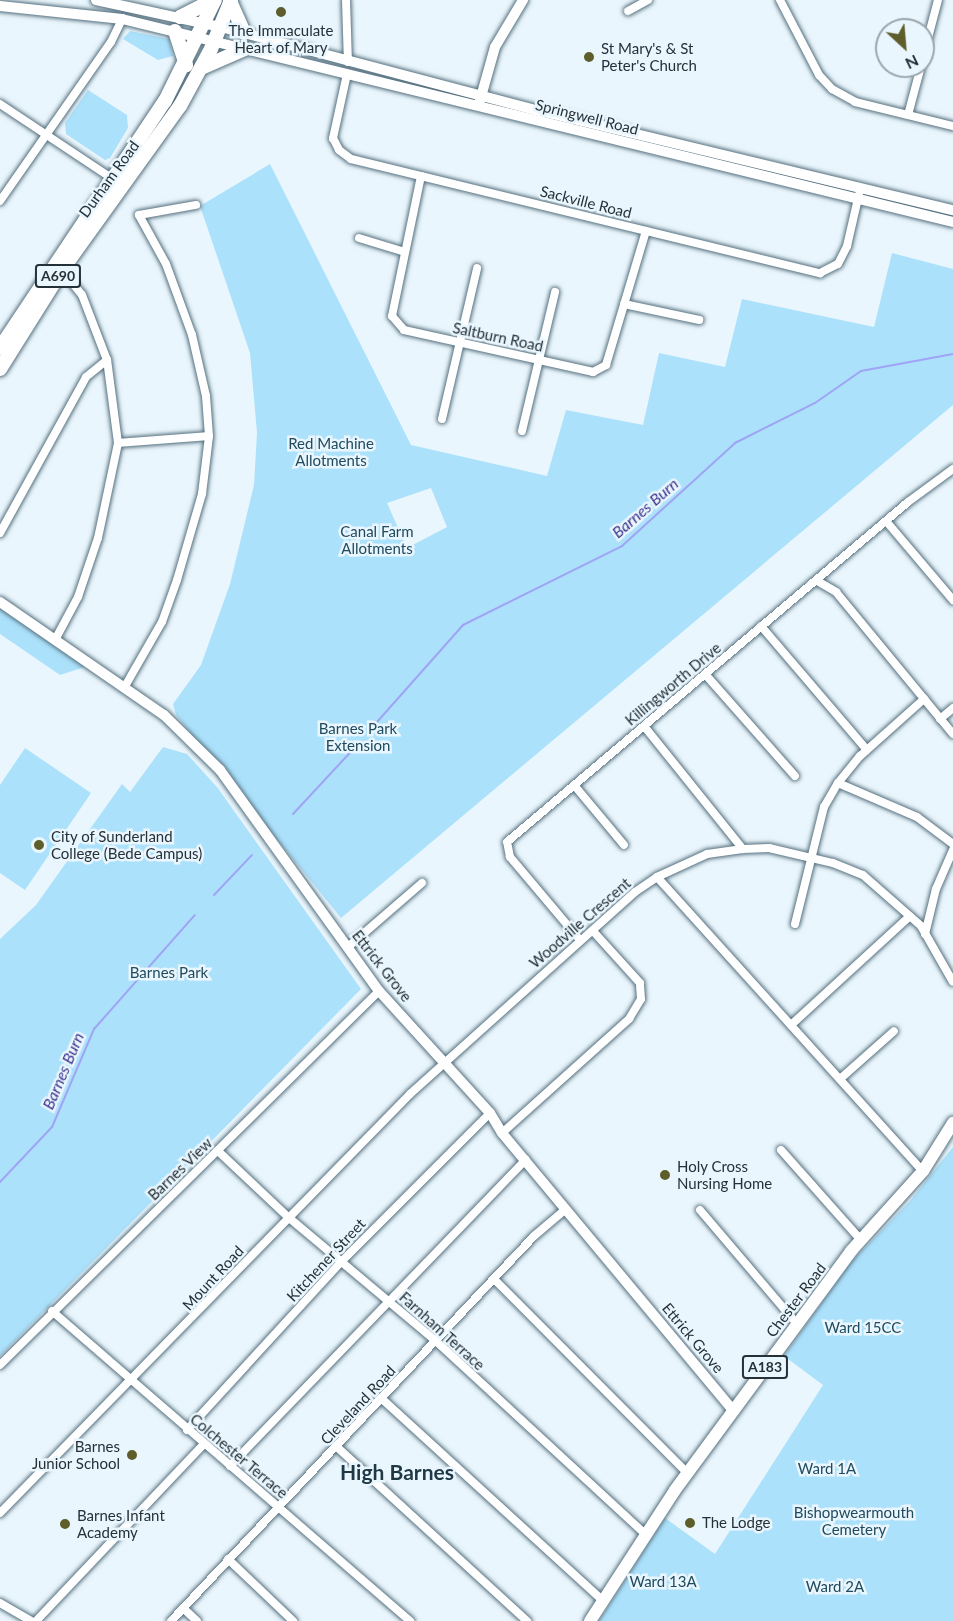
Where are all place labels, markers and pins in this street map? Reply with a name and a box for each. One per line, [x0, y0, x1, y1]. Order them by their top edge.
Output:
marker: The Immaculate Heart of Mary [274, 5, 288, 19]
place label: The Immaculate Heart of Mary [229, 21, 333, 56]
place label: St Mary's & St Peter's Church [601, 39, 697, 74]
marker: St Mary's & St Peter's Church [582, 50, 596, 64]
place label: City of Sunderland College (Bede Campus) [51, 827, 202, 862]
marker: City of Sunderland College (Bede Campus) [32, 838, 46, 852]
place label: Holy Cross Nursing Home [677, 1157, 772, 1192]
marker: Holy Cross Nursing Home [658, 1168, 672, 1182]
place label: Barnes Junior School [32, 1437, 120, 1472]
marker: Barnes Junior School [125, 1448, 139, 1462]
place label: Barnes Infant Academy [77, 1506, 165, 1541]
place label: The Lodge [702, 1514, 771, 1532]
marker: The Lodge [683, 1516, 697, 1530]
marker: Barnes Infant Academy [58, 1517, 72, 1531]

